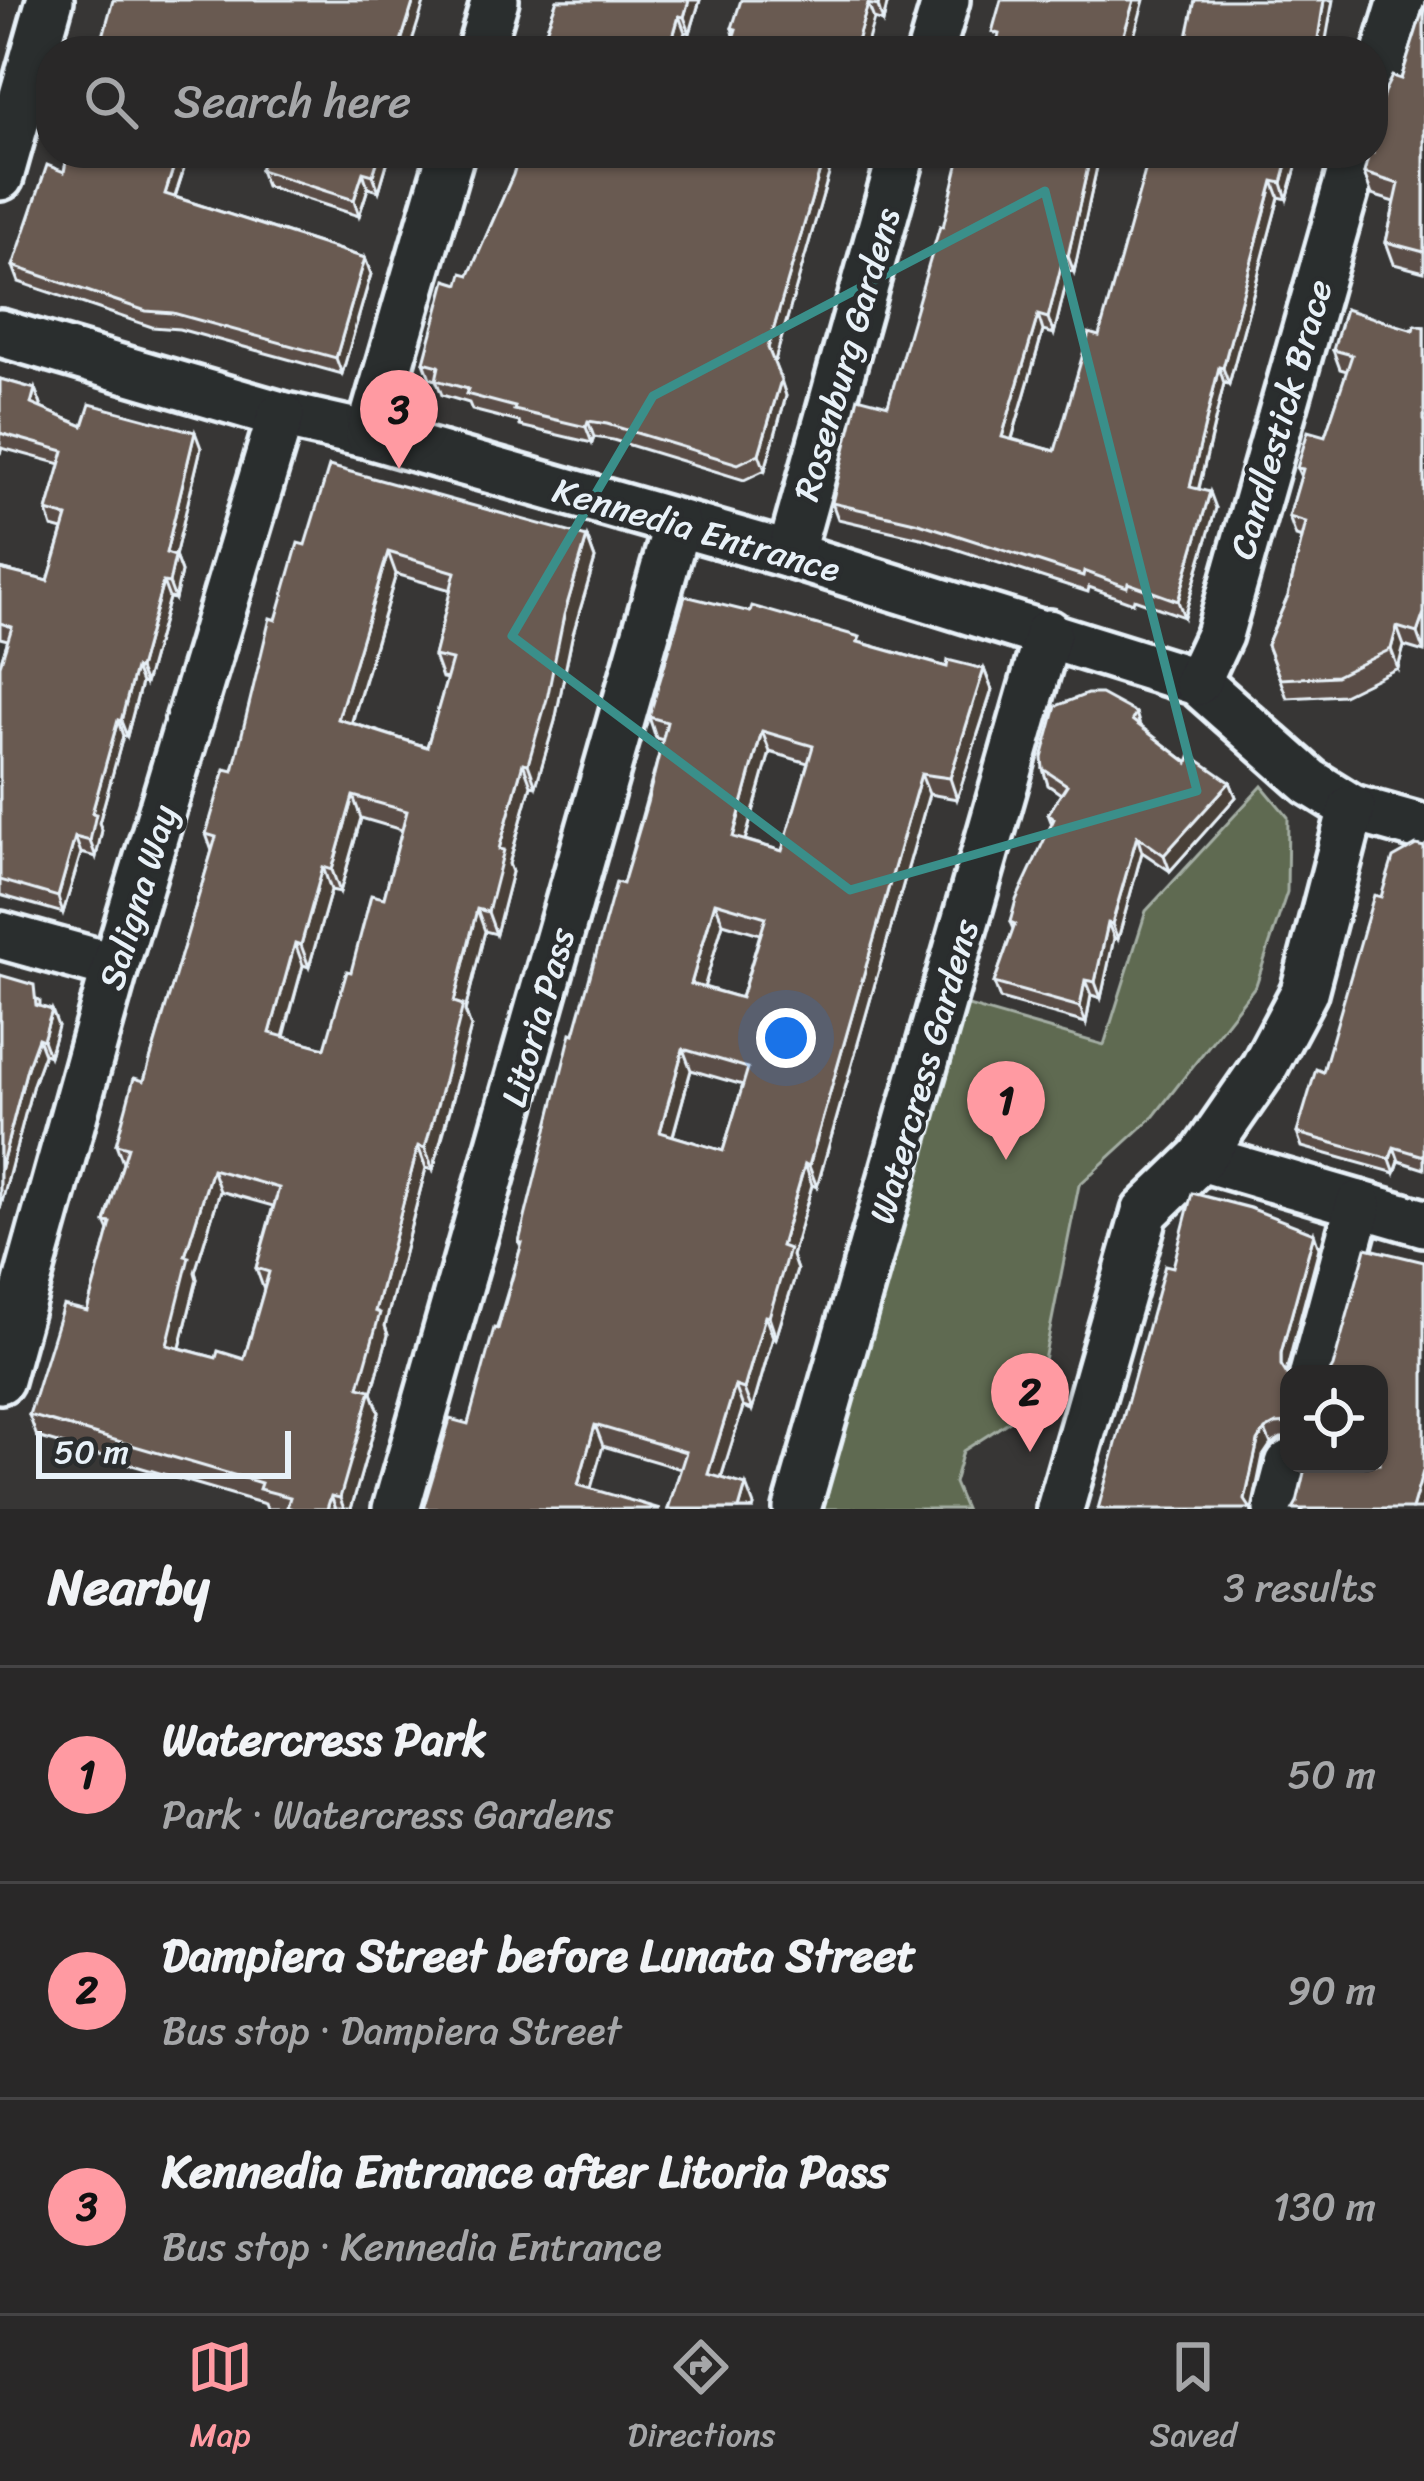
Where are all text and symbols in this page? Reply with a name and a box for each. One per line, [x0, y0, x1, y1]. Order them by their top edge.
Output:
search box [36, 36, 1388, 168]
text: Search here [174, 62, 411, 142]
icon: search [78, 69, 144, 135]
street label: Rosenburg Gardens [775, 200, 919, 508]
street label: Candlestick Brace [1210, 272, 1351, 567]
pin: 3 [360, 370, 438, 469]
street label: Kennedia Entrance [545, 458, 848, 602]
street label: Saligna Way [79, 797, 197, 998]
street label: Watercress Gardens [850, 911, 998, 1231]
street label: Litoria Pass [482, 920, 594, 1115]
your location [756, 1008, 816, 1068]
pin: 1 [967, 1061, 1045, 1160]
pin: 2 [991, 1353, 1069, 1452]
map controls [1280, 1365, 1388, 1473]
button: locate [1280, 1365, 1388, 1473]
text: 50 m [54, 1423, 129, 1481]
scale bar [36, 1425, 291, 1478]
text: Nearby [48, 1542, 209, 1632]
text: 3 results [1223, 1553, 1376, 1622]
text: Watercress Park [162, 1700, 486, 1780]
text: 1 [79, 1740, 95, 1809]
text: 50 m [1287, 1740, 1376, 1809]
text: Park · Watercress Gardens [162, 1780, 613, 1849]
text: Dampiera Street before Lunata Street [162, 1916, 916, 1996]
text: 2 [76, 1956, 98, 2025]
text: 90 m [1287, 1956, 1376, 2025]
text: Bus stop · Dampiera Street [162, 1996, 621, 2065]
text: Kennedia Entrance after Litoria Pass [162, 2132, 888, 2212]
text: 3 [76, 2172, 98, 2241]
text: 130 m [1273, 2172, 1376, 2241]
text: Bus stop · Kennedia Entrance [162, 2212, 662, 2281]
tab: Map [187, 2334, 253, 2464]
tab: Directions [628, 2334, 775, 2464]
tab: Saved [1150, 2334, 1237, 2464]

